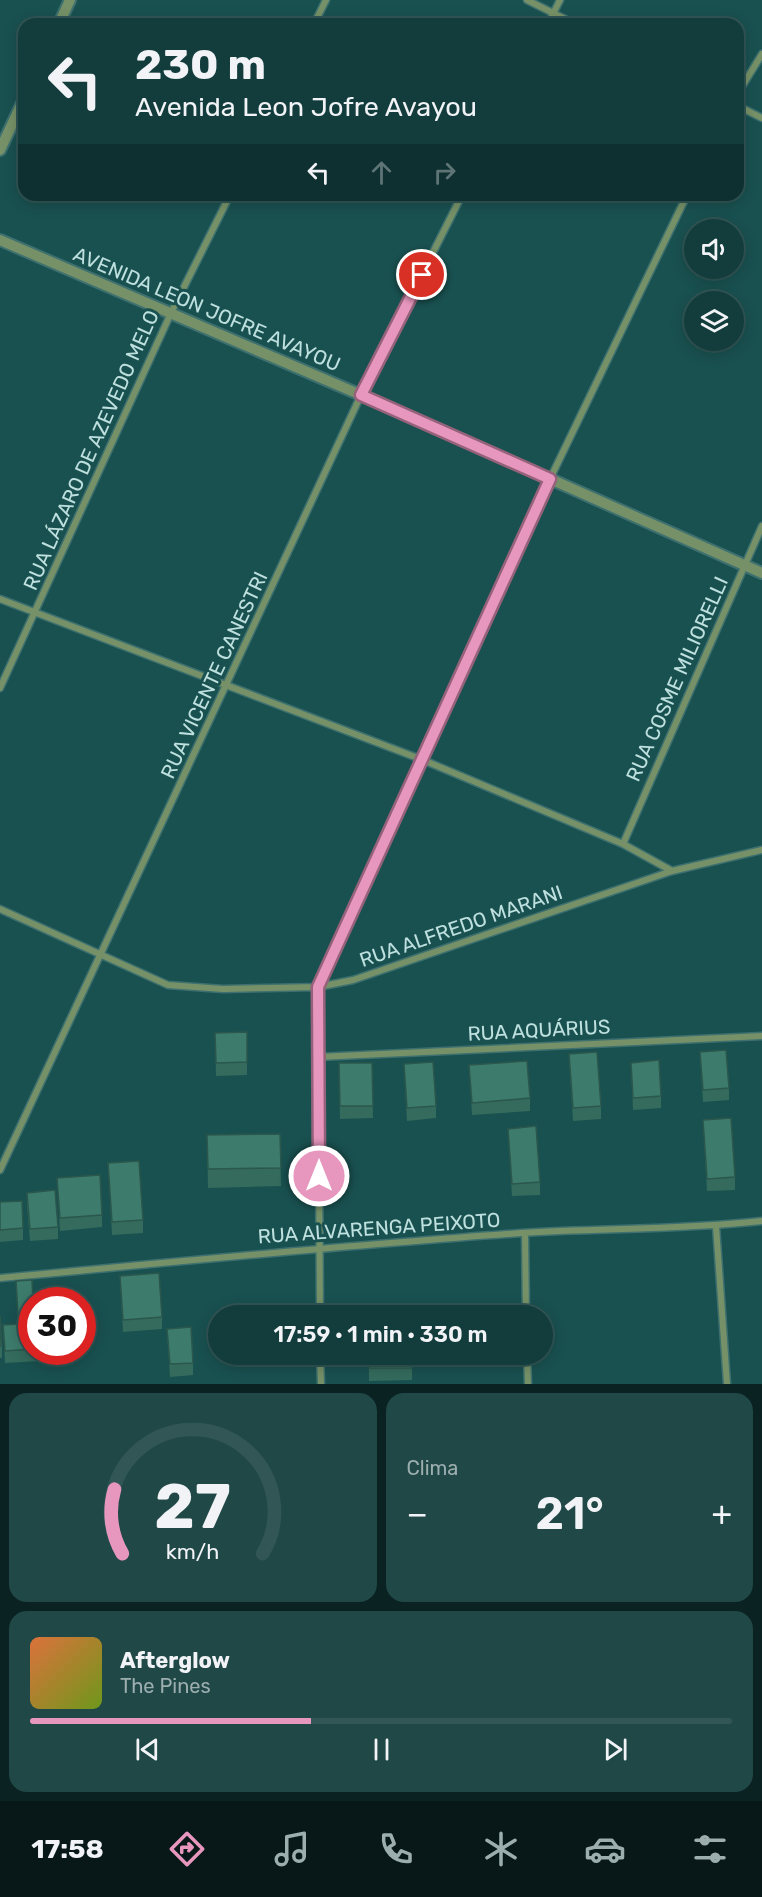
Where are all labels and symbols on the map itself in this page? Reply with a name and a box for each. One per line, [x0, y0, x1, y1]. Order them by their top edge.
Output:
street label: AVENIDA LEON JOFRE AVAYOU [70, 242, 344, 376]
pin [396, 249, 447, 300]
street label: RUA LÁZARO DE AZEVEDO MELO [18, 306, 164, 594]
street label: RUA VICENTE CANESTRI [155, 568, 273, 782]
street label: RUA COSME MILIORELLI [621, 573, 733, 785]
street label: RUA ALFREDO MARANI [356, 880, 566, 972]
street label: RUA AQUÁRIUS [467, 1014, 611, 1046]
position arrow [287, 1144, 351, 1208]
street label: RUA ALVARENGA PEIXOTO [257, 1208, 501, 1248]
speed limit sign: 30 [18, 1287, 96, 1365]

